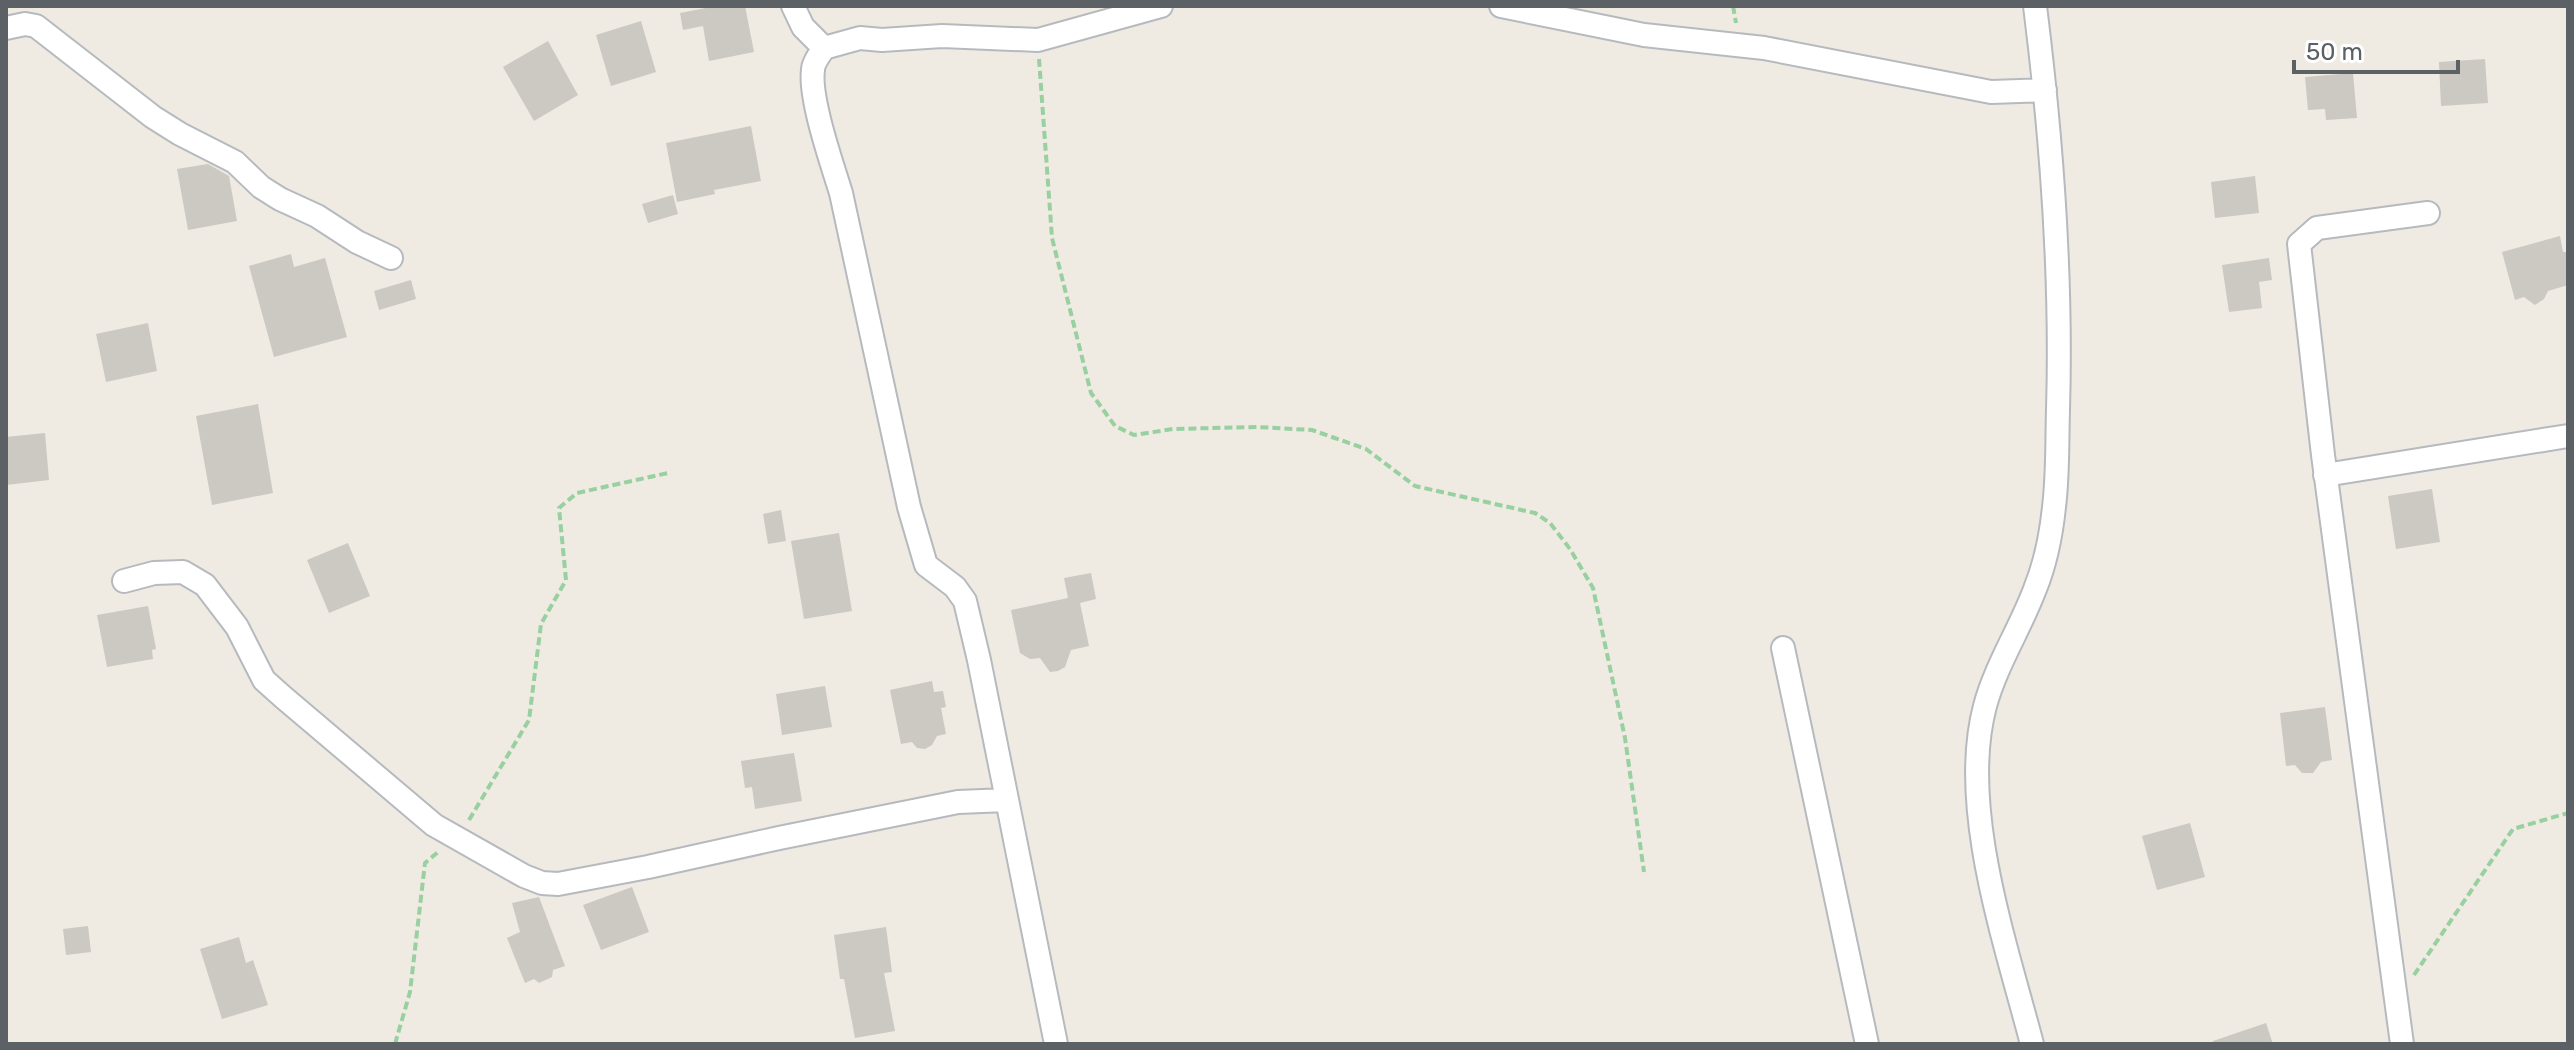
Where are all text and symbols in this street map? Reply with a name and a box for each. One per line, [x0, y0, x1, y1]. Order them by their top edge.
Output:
scale bar [2294, 24, 2458, 74]
text: 50 m [2306, 38, 2363, 66]

